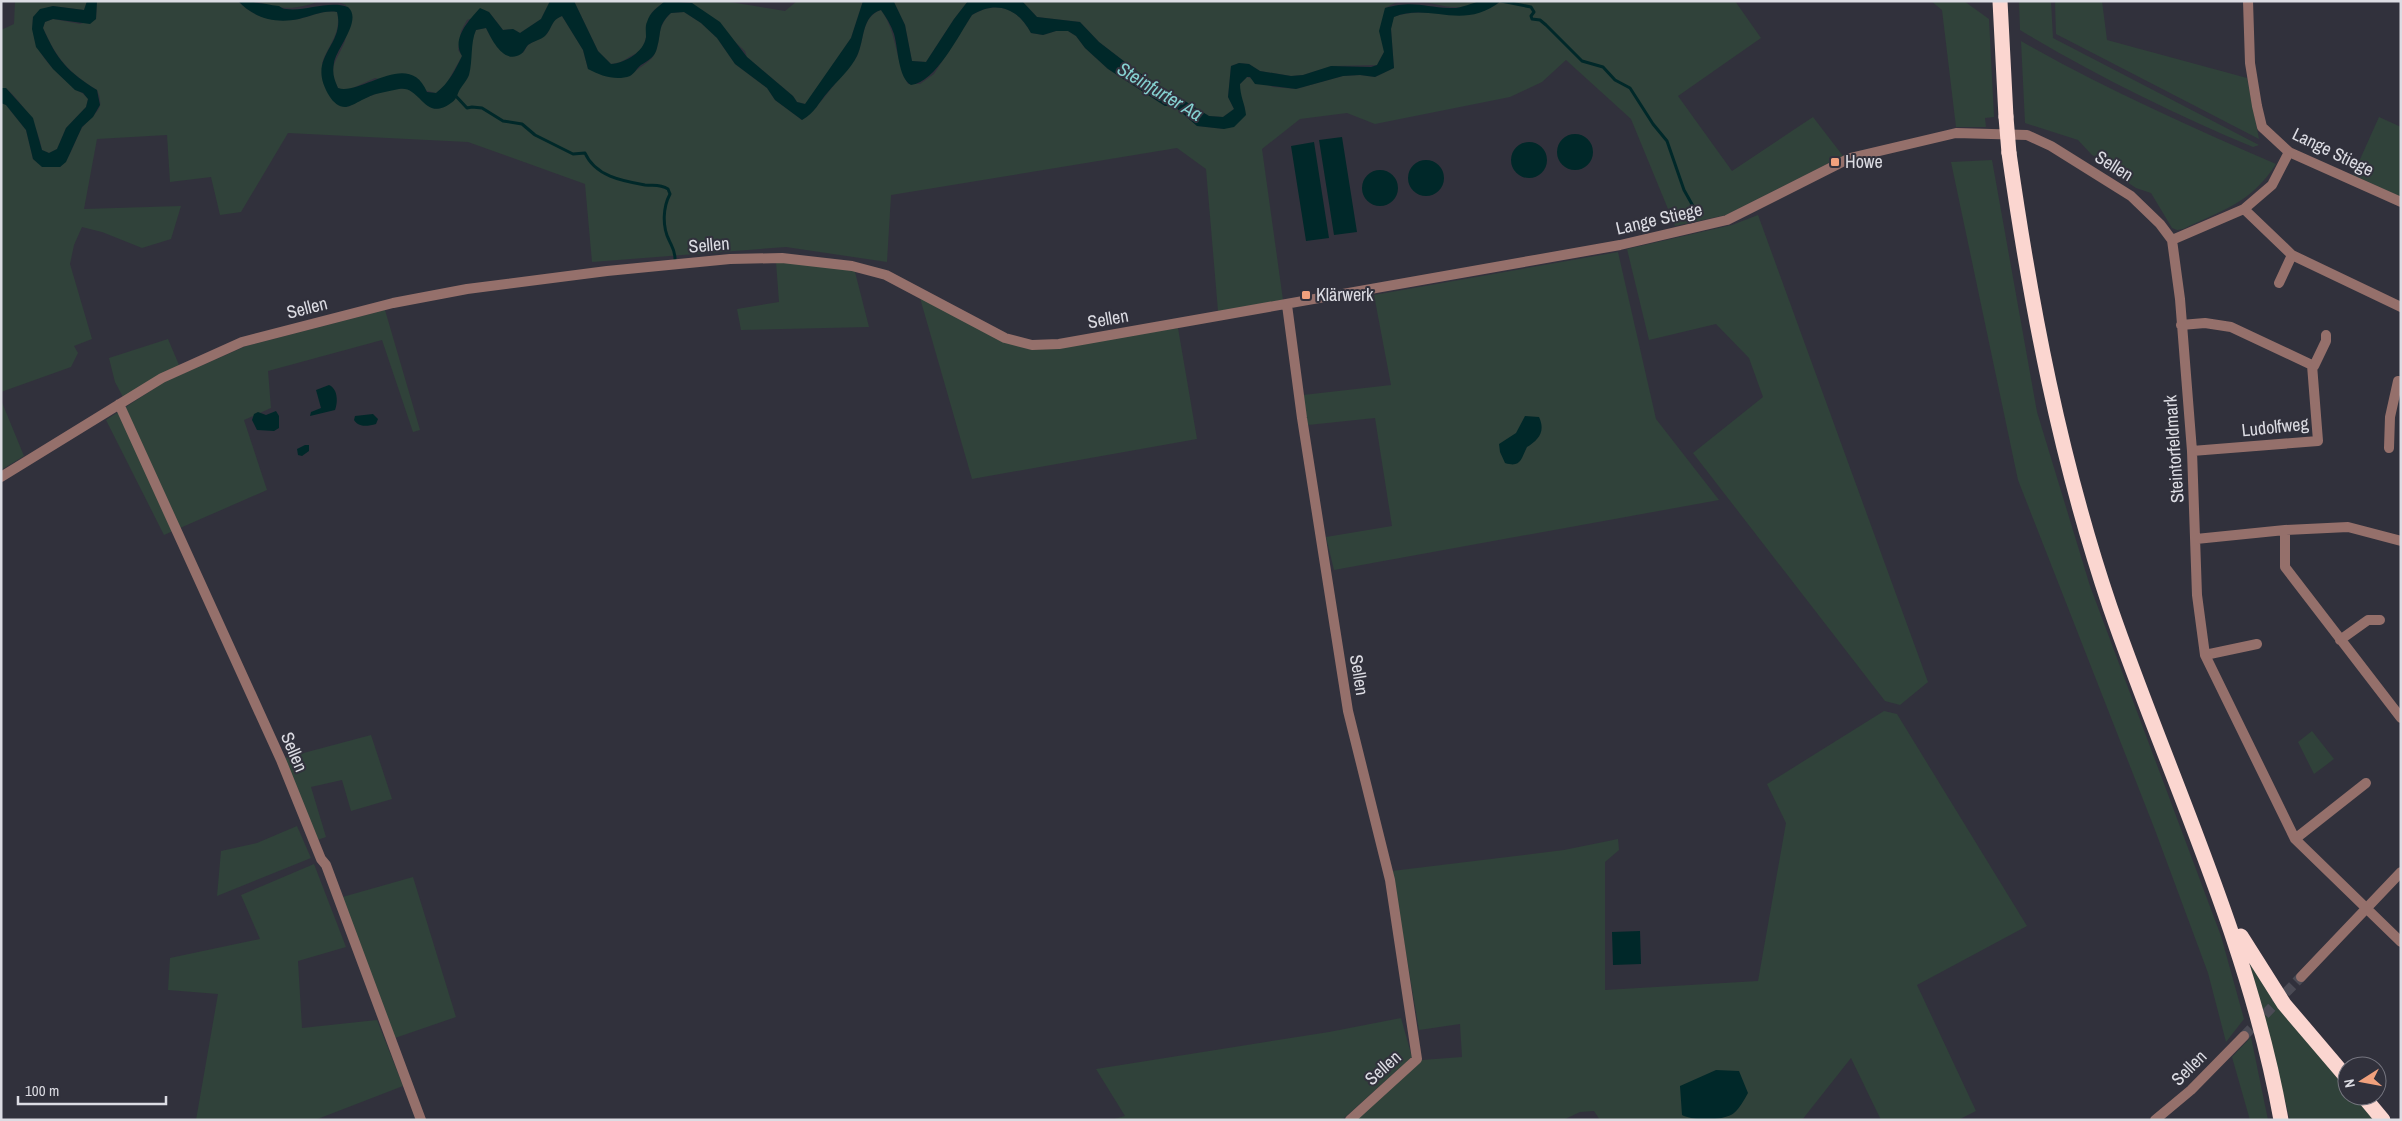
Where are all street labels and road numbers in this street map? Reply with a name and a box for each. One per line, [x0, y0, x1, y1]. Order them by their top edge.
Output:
street label: Lange Stiege [2288, 121, 2378, 182]
street label: Sellen [2090, 144, 2138, 187]
street label: Lange Stiege [1613, 196, 1704, 241]
street label: Sellen [687, 230, 730, 259]
street label: Sellen [284, 290, 330, 325]
street label: Sellen [1086, 303, 1130, 334]
street label: Steintorfeldmark [2157, 394, 2190, 504]
street label: Ludolfweg [2240, 410, 2310, 442]
street label: Sellen [1344, 653, 1375, 697]
street label: Sellen [275, 728, 314, 776]
street label: Sellen [2165, 1044, 2212, 1091]
street label: Sellen [1359, 1045, 1406, 1091]

